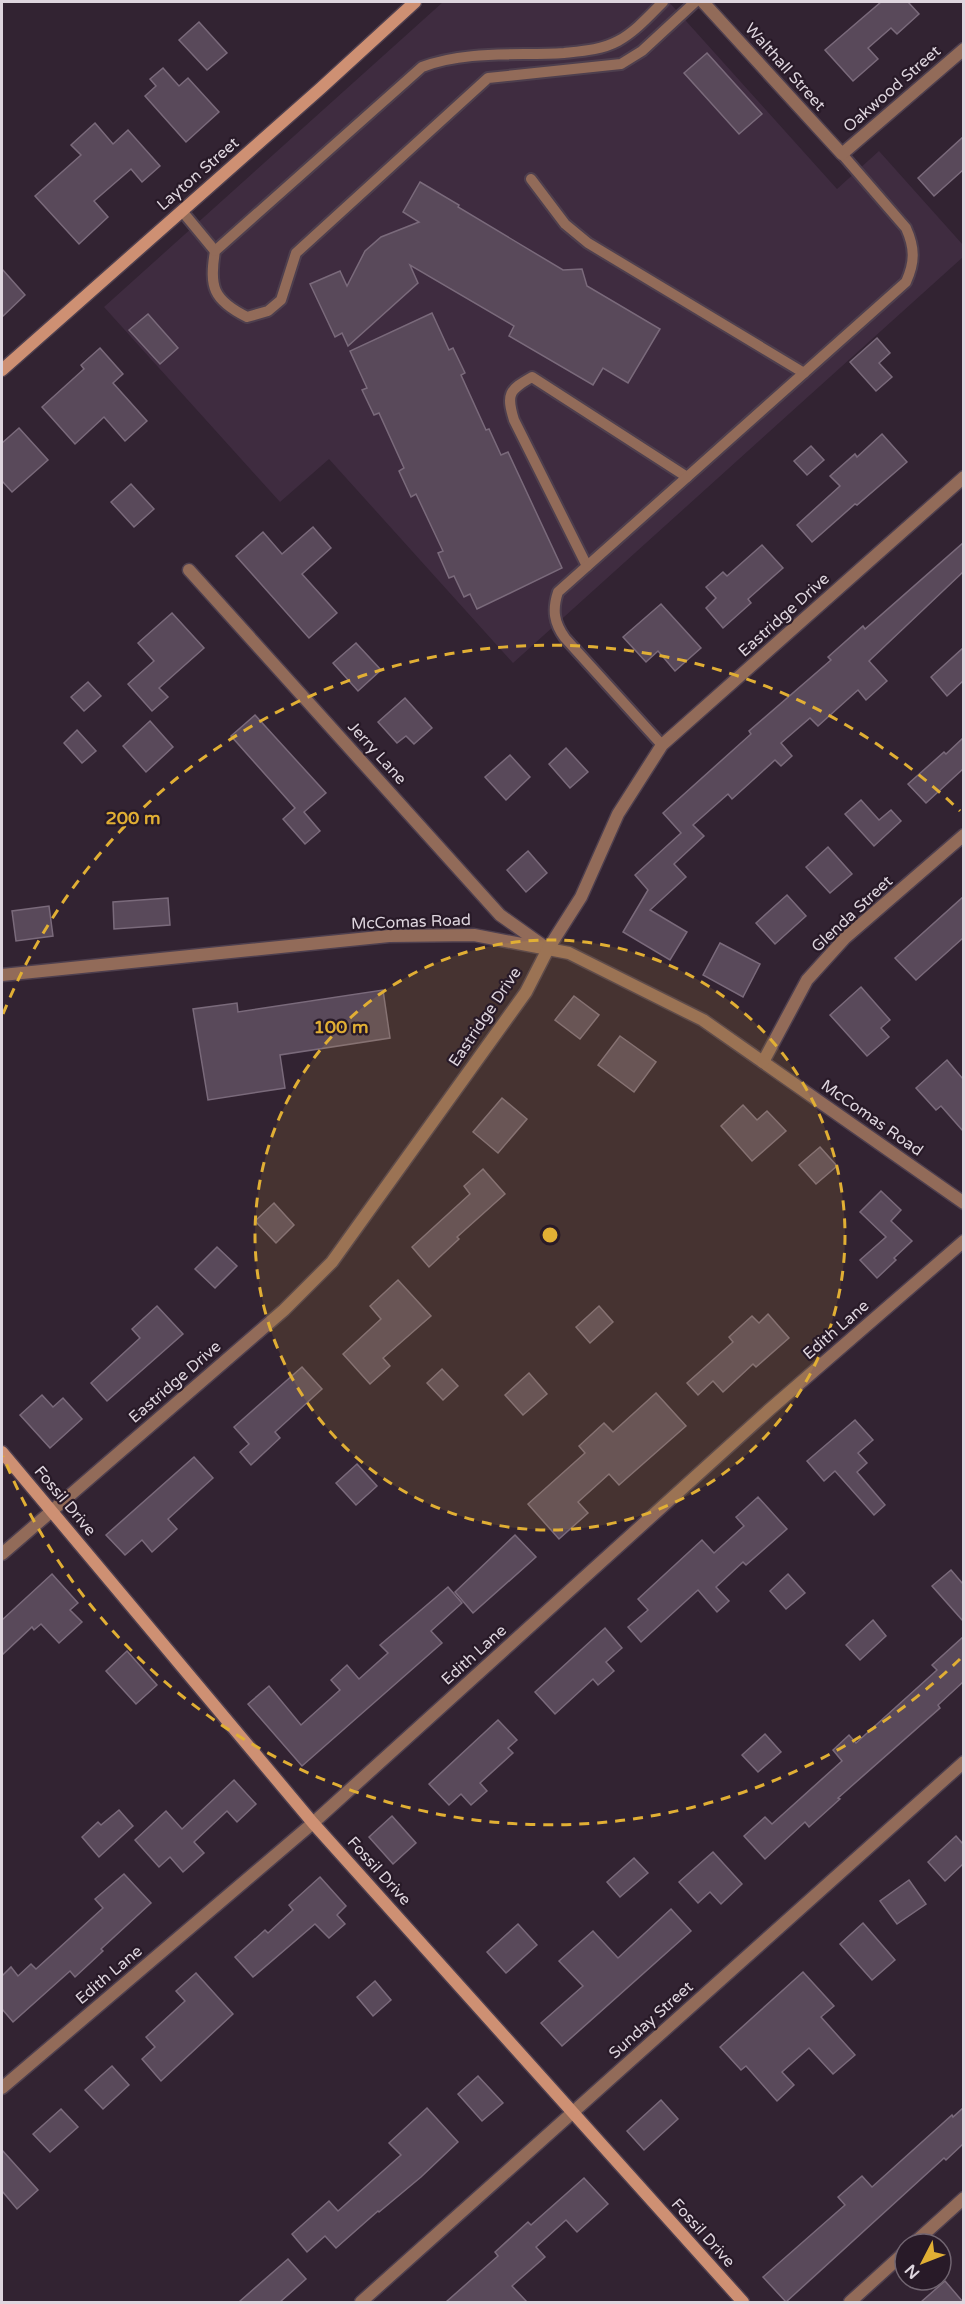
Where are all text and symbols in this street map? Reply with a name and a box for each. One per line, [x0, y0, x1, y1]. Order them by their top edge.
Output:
street label: Walthall Street [740, 19, 830, 115]
street label: Oakwood Street [839, 41, 945, 137]
street label: Layton Street [153, 133, 243, 215]
street label: Eastridge Drive [734, 569, 834, 661]
street label: Jerry Lane [343, 717, 411, 789]
text: 200 m [105, 807, 161, 829]
street label: Glenda Street [807, 871, 897, 957]
street label: McComas Road [351, 910, 471, 934]
street label: Eastridge Drive [444, 963, 526, 1071]
text: 100 m [313, 1016, 369, 1038]
street label: McComas Road [817, 1075, 927, 1161]
centre of rings [540, 1225, 560, 1245]
street label: Edith Lane [799, 1296, 873, 1364]
street label: Eastridge Drive [125, 1336, 225, 1428]
street label: Fossil Drive [30, 1462, 100, 1540]
street label: Edith Lane [437, 1620, 511, 1690]
street label: Fossil Drive [343, 1832, 415, 1910]
street label: Edith Lane [72, 1941, 146, 2009]
street label: Sunday Street [605, 1977, 697, 2063]
street label: Fossil Drive [667, 2194, 739, 2272]
north arrow [893, 2232, 953, 2292]
text: N [901, 2260, 924, 2283]

